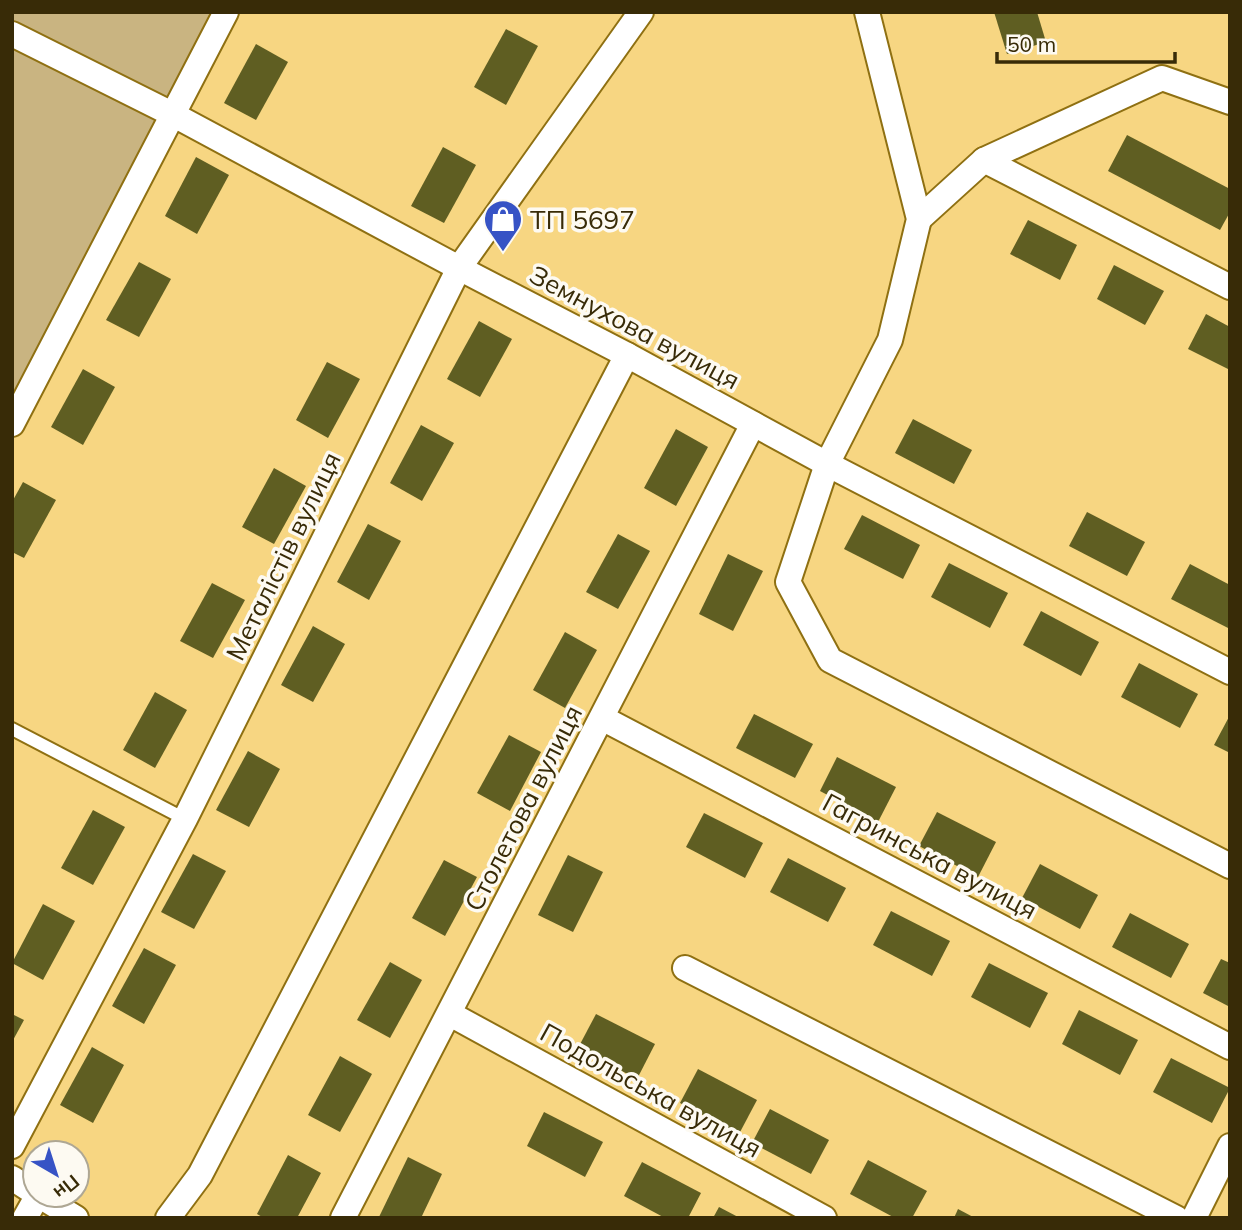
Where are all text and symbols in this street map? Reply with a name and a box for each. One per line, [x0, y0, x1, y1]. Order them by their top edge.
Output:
scale bar [997, 21, 1176, 65]
text: 50 m [1007, 31, 1056, 57]
shop icon: ТП 5697 [482, 198, 524, 253]
place label: ТП 5697 [530, 203, 635, 236]
street label: Земнухова вулиця [524, 258, 746, 396]
street label: Металістів вулиця [218, 447, 348, 665]
street label: Столетова вулиця [457, 699, 589, 917]
street label: Гагринська вулиця [817, 786, 1043, 926]
street label: Подольська вулиця [535, 1015, 767, 1165]
north arrow [21, 1139, 91, 1209]
text: Пн [49, 1170, 85, 1205]

